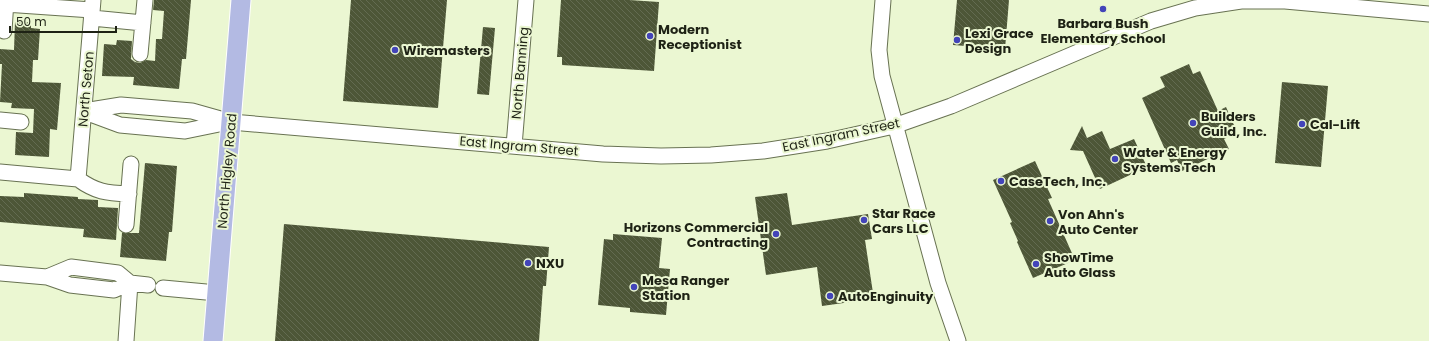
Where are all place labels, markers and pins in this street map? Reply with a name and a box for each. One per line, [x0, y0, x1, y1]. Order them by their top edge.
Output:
marker: Barbara Bush Elementary School [1098, 4, 1108, 14]
place label: Barbara Bush Elementary School [1040, 14, 1166, 48]
place label: Modern Receptionist [658, 20, 742, 54]
place label: Lexi Grace Design [965, 24, 1034, 58]
marker: Modern Receptionist [645, 31, 655, 41]
marker: Lexi Grace Design [952, 35, 962, 45]
place label: Wiremasters [403, 41, 490, 60]
marker: Wiremasters [390, 45, 400, 55]
place label: Builders Guild, Inc. [1201, 107, 1267, 141]
place label: Cal-Lift [1310, 115, 1360, 134]
marker: Builders Guild, Inc. [1188, 118, 1198, 128]
marker: Cal-Lift [1297, 119, 1307, 129]
place label: Water & Energy Systems Tech [1123, 143, 1227, 177]
marker: Water & Energy Systems Tech [1110, 154, 1120, 164]
place label: CaseTech, Inc. [1009, 172, 1106, 191]
marker: CaseTech, Inc. [996, 176, 1006, 186]
place label: Star Race Cars LLC [872, 204, 936, 238]
place label: Von Ahn's Auto Center [1058, 205, 1139, 239]
marker: Star Race Cars LLC [859, 215, 869, 225]
marker: Von Ahn's Auto Center [1045, 216, 1055, 226]
place label: Horizons Commercial Contracting [624, 218, 768, 252]
marker: Horizons Commercial Contracting [771, 229, 781, 239]
place label: ShowTime Auto Glass [1044, 248, 1116, 282]
place label: NXU [536, 254, 564, 273]
marker: NXU [523, 258, 533, 268]
marker: ShowTime Auto Glass [1031, 259, 1041, 269]
place label: Mesa Ranger Station [642, 271, 730, 305]
marker: Mesa Ranger Station [629, 282, 639, 292]
place label: AutoEnginuity [838, 287, 934, 306]
marker: AutoEnginuity [825, 291, 835, 301]

